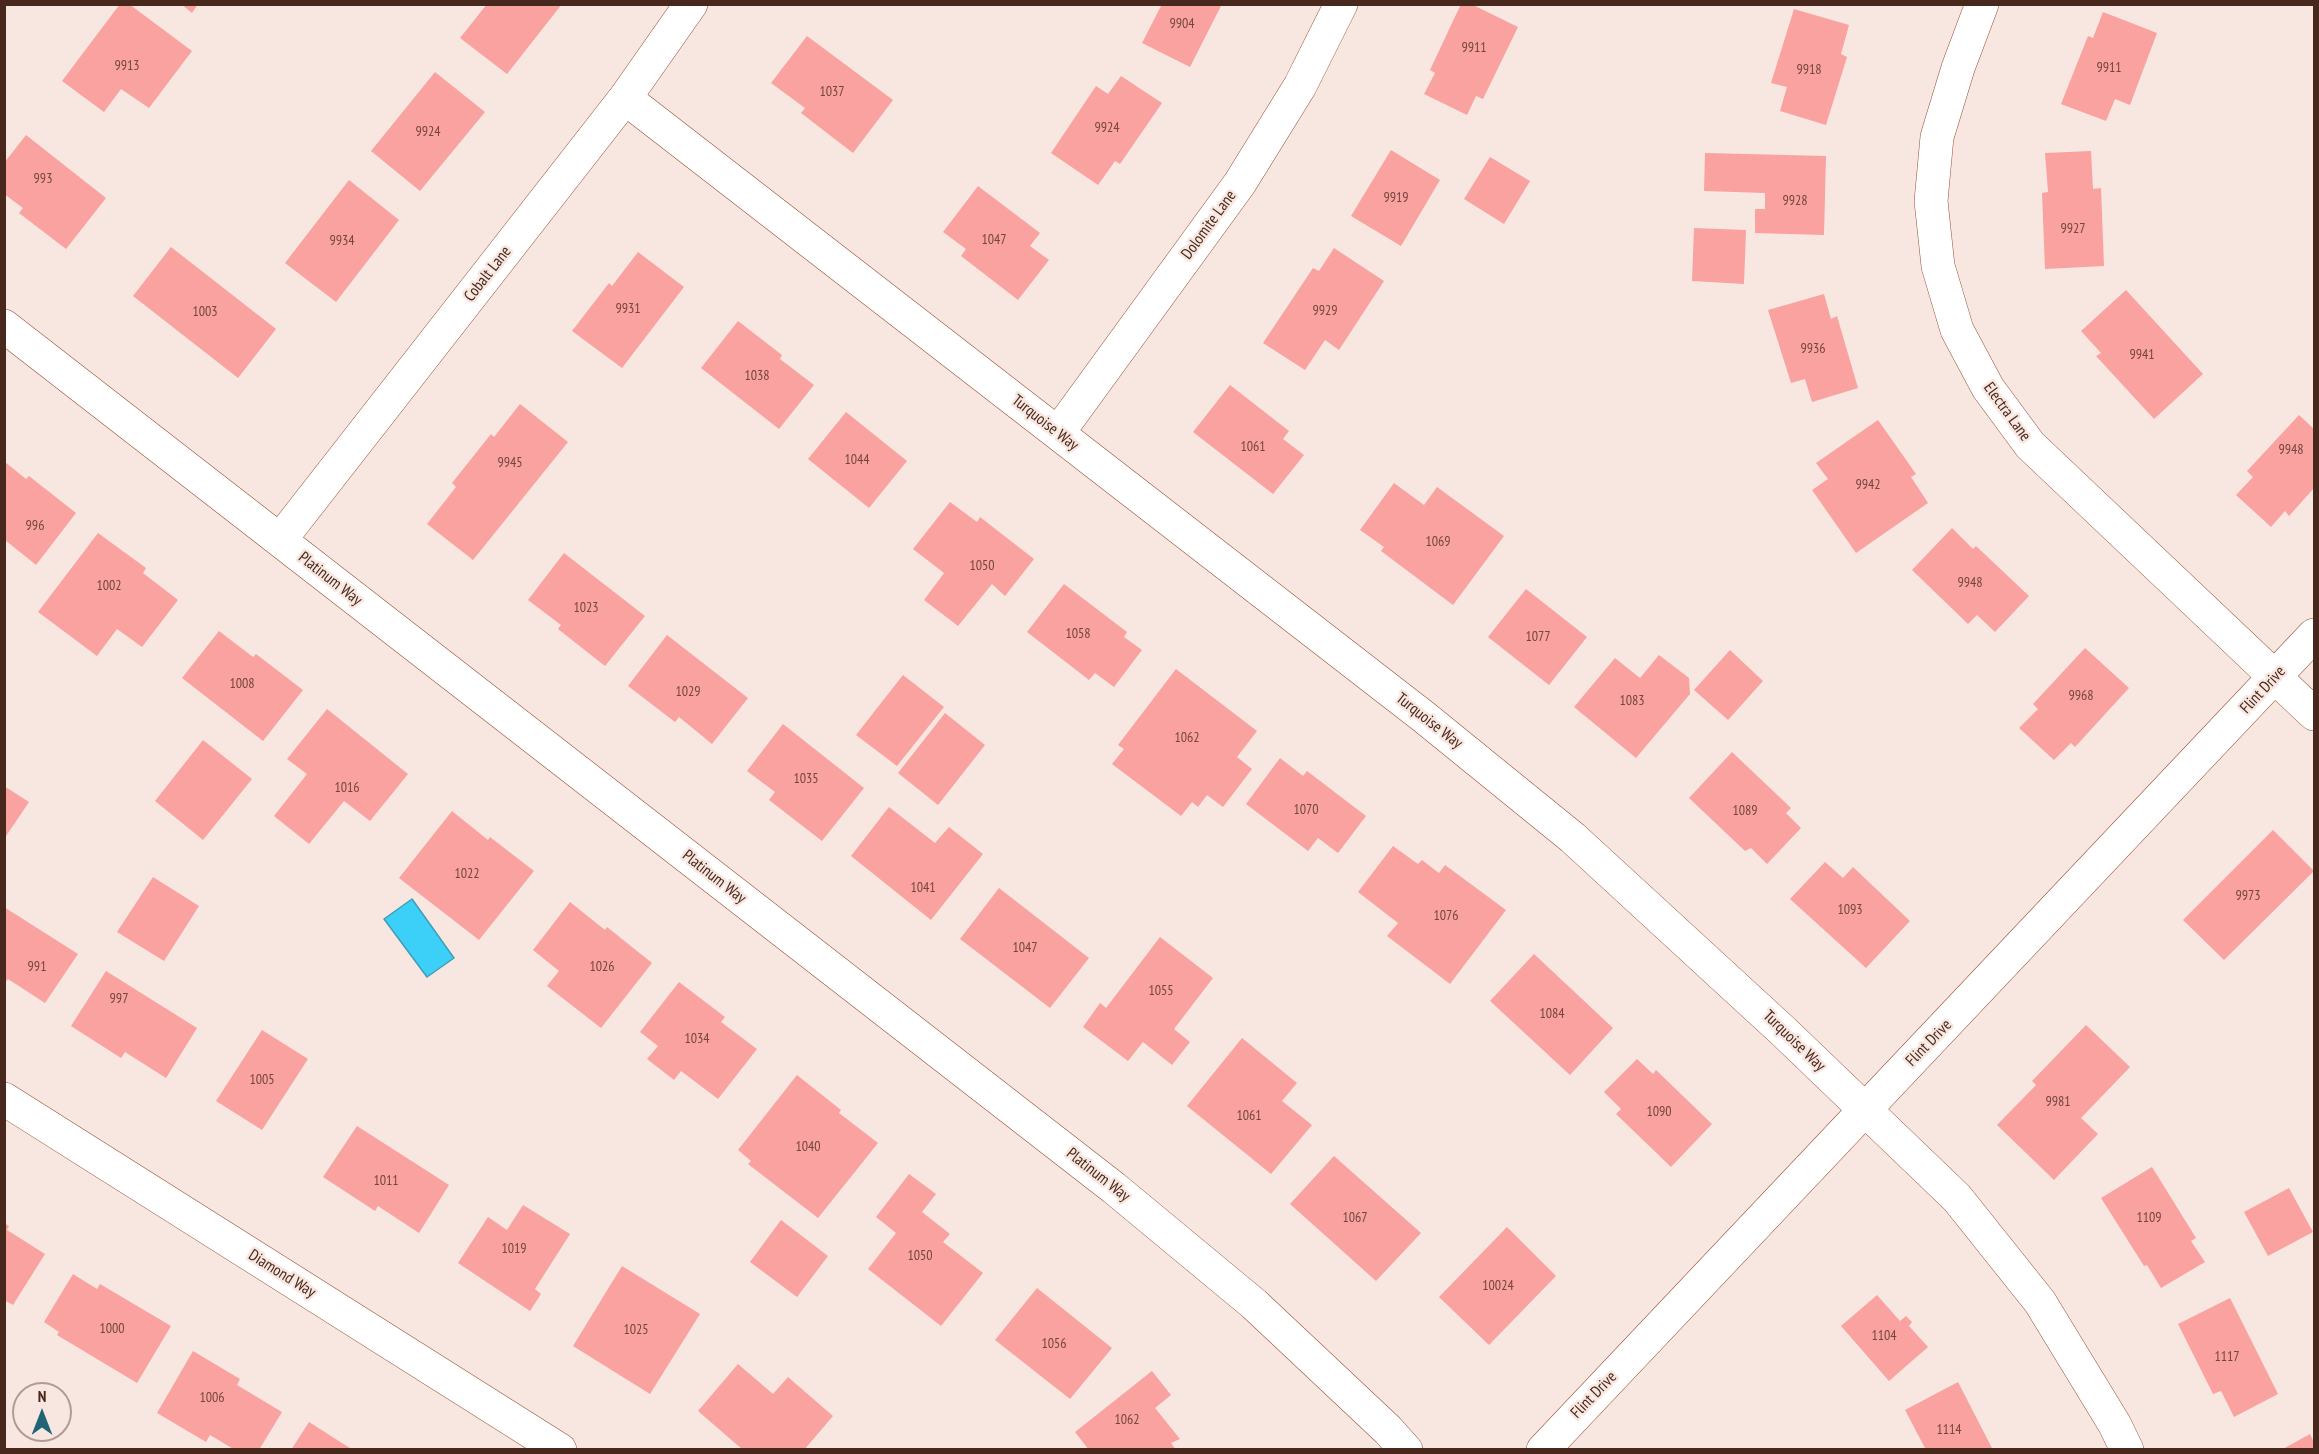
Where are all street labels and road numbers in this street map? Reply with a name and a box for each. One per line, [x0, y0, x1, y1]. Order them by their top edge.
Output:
street label: Dolomite Lane [1178, 187, 1240, 263]
street label: Cobalt Lane [460, 242, 516, 306]
street label: Electra Lane [1979, 379, 2035, 445]
street label: Turquoise Way [1008, 391, 1082, 455]
street label: Platinum Way [294, 548, 366, 610]
street label: Flint Drive [2236, 662, 2290, 718]
street label: Turquoise Way [1392, 689, 1466, 753]
street label: Platinum Way [678, 846, 750, 908]
street label: Turquoise Way [1759, 1007, 1829, 1075]
street label: Flint Drive [1902, 1016, 1956, 1070]
street label: Platinum Way [1062, 1144, 1134, 1206]
street label: Diamond Way [245, 1246, 319, 1302]
street label: Flint Drive [1567, 1368, 1621, 1422]

